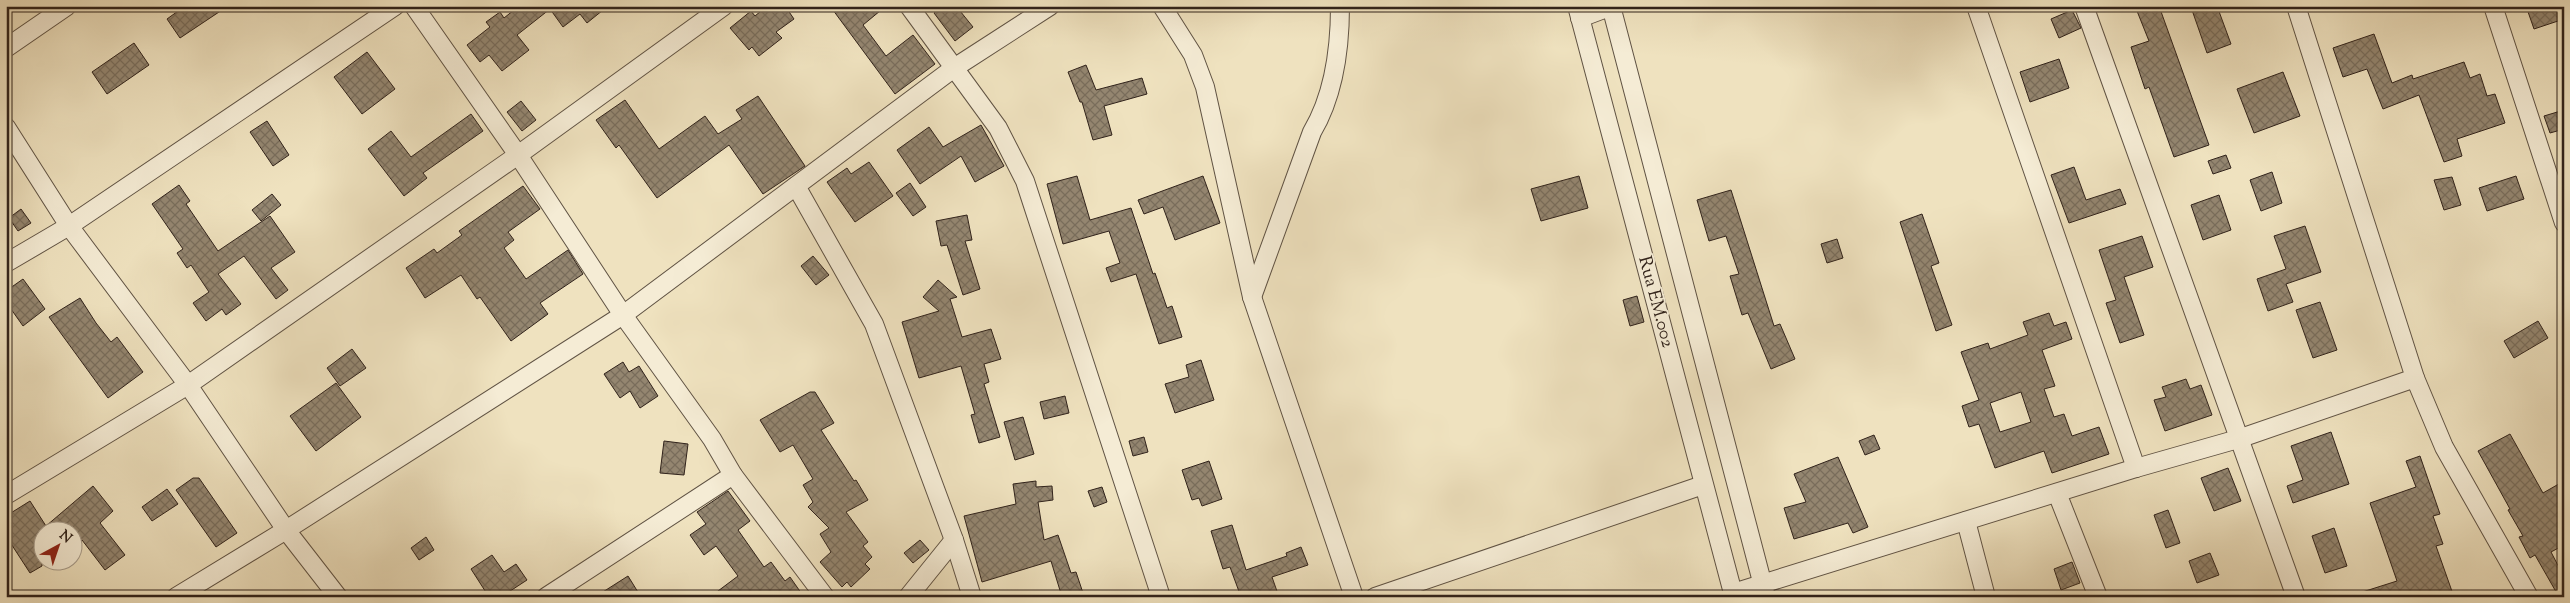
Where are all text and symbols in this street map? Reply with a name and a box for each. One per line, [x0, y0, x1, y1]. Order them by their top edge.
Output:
street label: Rua EM.002 [1630, 253, 1680, 351]
north arrow [32, 520, 82, 570]
text: N [54, 526, 76, 549]

